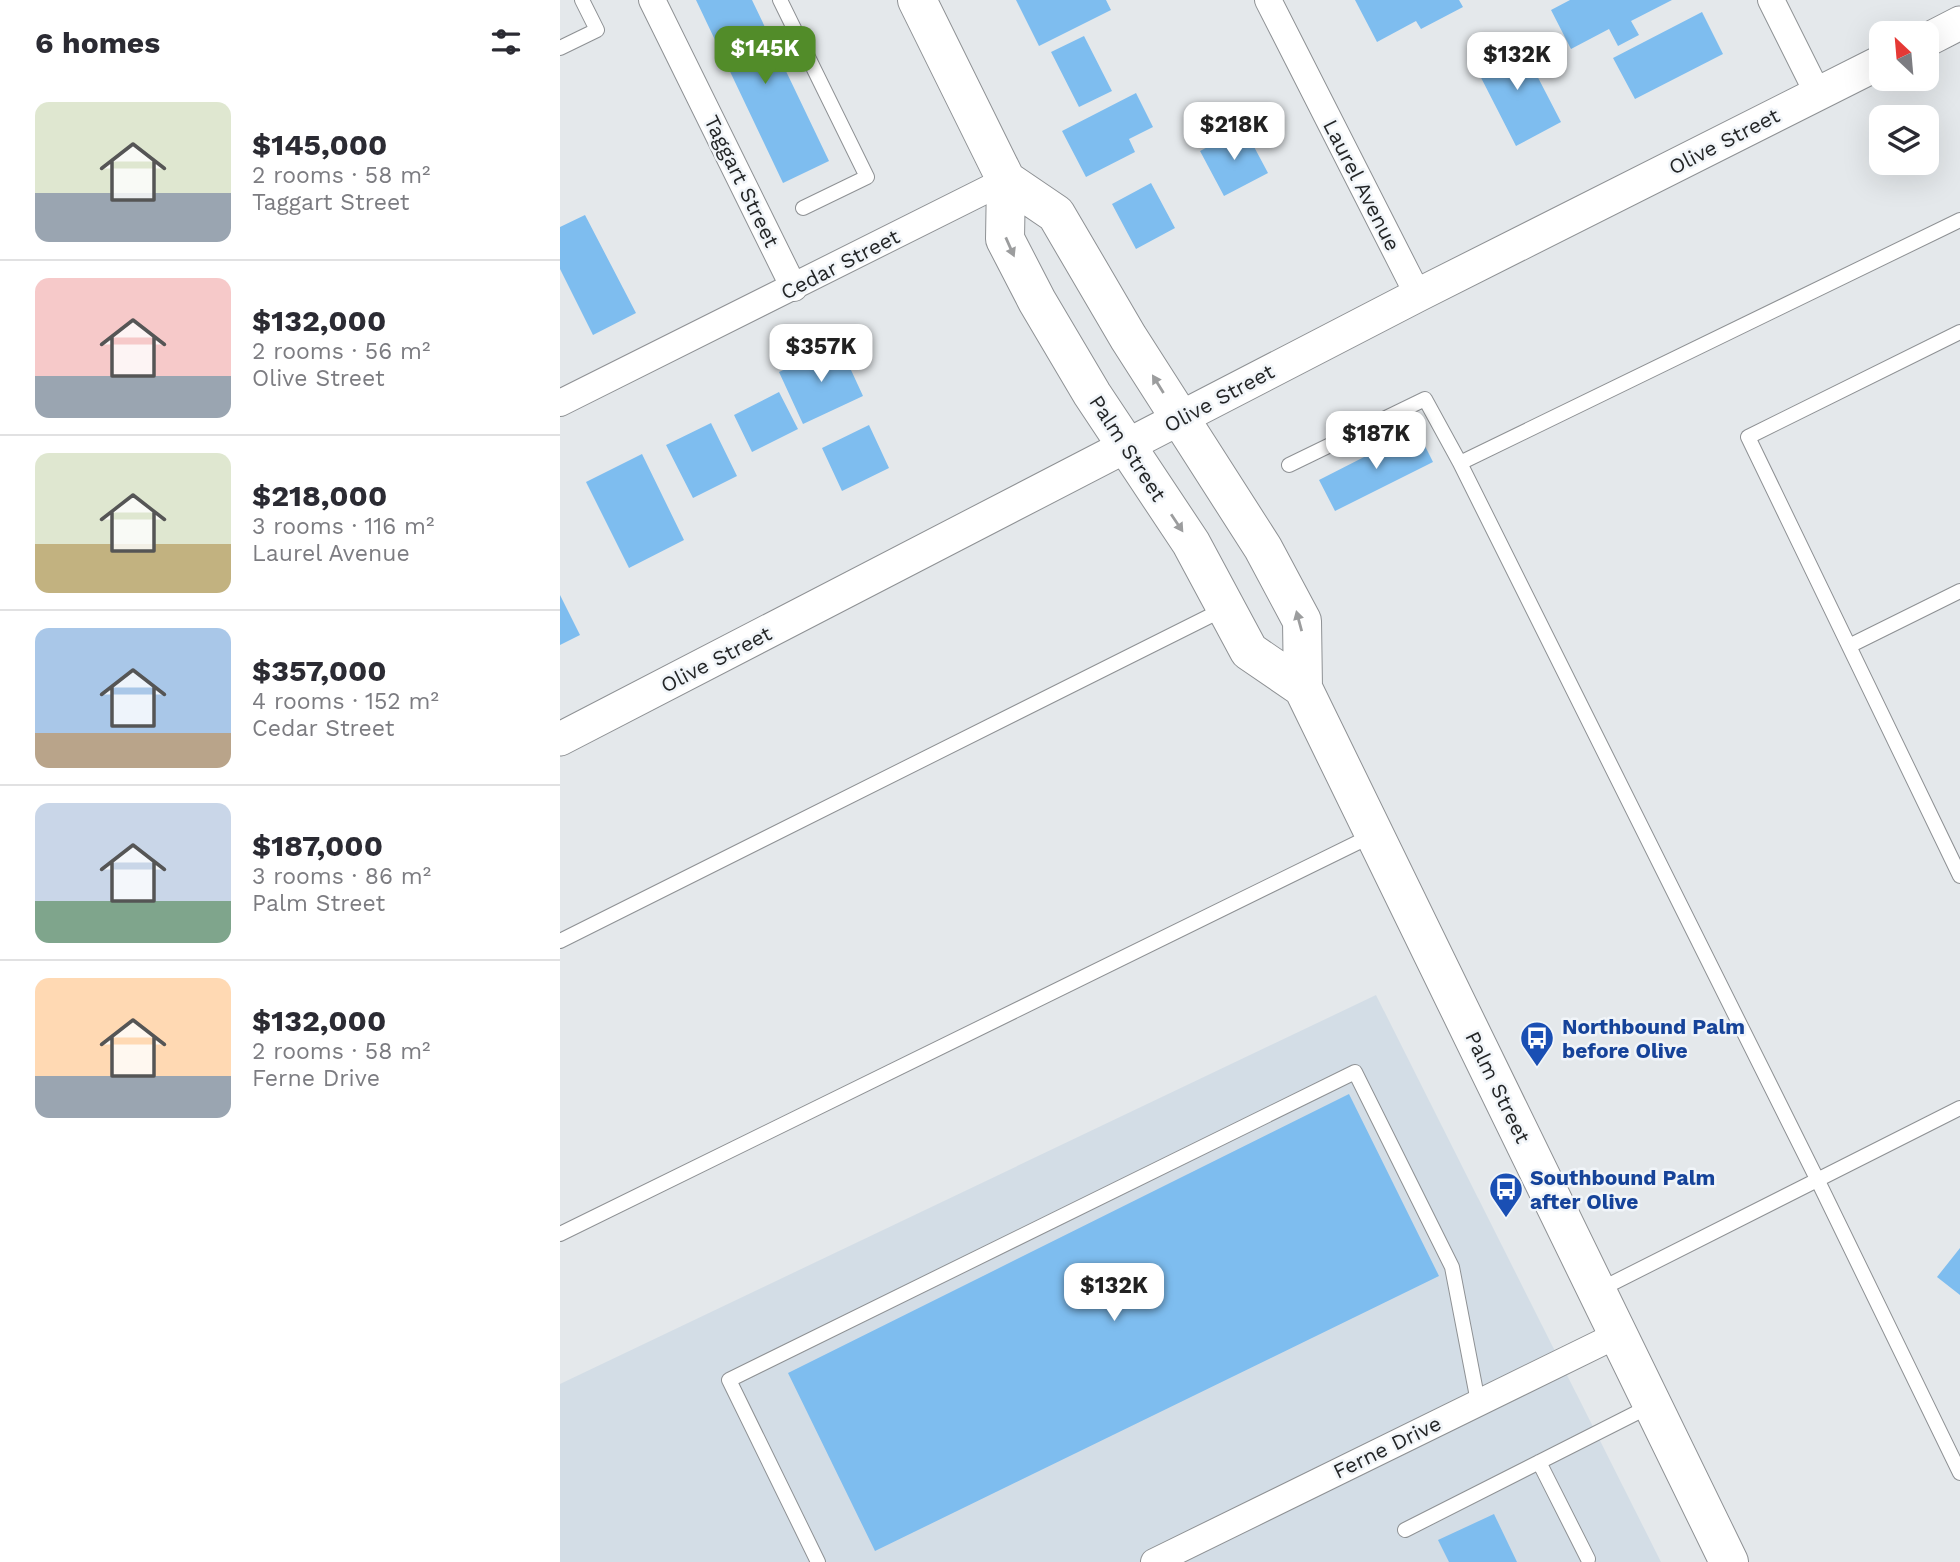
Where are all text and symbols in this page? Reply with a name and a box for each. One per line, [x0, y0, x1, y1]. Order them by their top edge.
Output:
north arrow [1869, 21, 1939, 91]
map controls [1869, 21, 1939, 175]
icon: filters [487, 23, 525, 61]
text: 6 homes [35, 25, 160, 60]
pin: $145K [716, 27, 814, 86]
pin: $132K [1468, 32, 1566, 92]
text: $145K [731, 35, 799, 62]
text: $132K [1483, 41, 1551, 68]
pin: $218K [1185, 102, 1283, 162]
street label: Olive Street [1664, 102, 1784, 180]
button: layers [1869, 105, 1939, 175]
street label: Taggart Street [699, 111, 785, 251]
text: $218K [1200, 111, 1268, 138]
street label: Laurel Avenue [1318, 115, 1406, 255]
text: $145,000 [252, 127, 387, 162]
icon: home [91, 130, 175, 214]
text: 2 rooms · 58 m² [252, 162, 431, 189]
text: Taggart Street [252, 189, 409, 216]
street label: Cedar Street [776, 223, 904, 305]
one-way arrow [1004, 237, 1016, 257]
text: $132,000 [252, 303, 386, 338]
icon: home [91, 306, 175, 390]
pin: $357K [772, 324, 870, 384]
text: $357K [785, 333, 857, 360]
text: 2 rooms · 56 m² [252, 338, 430, 365]
street label: Olive Street [1160, 358, 1279, 437]
text: Olive Street [252, 365, 385, 392]
one-way arrow [1151, 374, 1164, 394]
street label: Palm Street [1084, 390, 1172, 506]
pin: $187K [1327, 412, 1425, 471]
text: $187K [1342, 420, 1410, 447]
text: $218,000 [252, 478, 387, 513]
icon: home [91, 481, 175, 565]
text: 3 rooms · 116 m² [252, 513, 434, 540]
one-way arrow [1171, 514, 1184, 533]
text: Laurel Avenue [252, 540, 410, 567]
one-way arrow [1293, 610, 1303, 631]
street label: Olive Street [656, 620, 776, 698]
text: $357,000 [252, 653, 387, 688]
icon: home [91, 656, 175, 740]
text: 4 rooms · 152 m² [252, 688, 439, 715]
text: Cedar Street [252, 715, 394, 742]
text: $187,000 [252, 828, 383, 863]
icon: home [91, 831, 175, 915]
text: 3 rooms · 86 m² [252, 863, 431, 890]
text: Palm Street [252, 890, 385, 917]
text: $132,000 [252, 1003, 386, 1038]
icon: home [91, 1006, 175, 1090]
place label: Northbound Palm before Olive [1562, 1014, 1745, 1063]
bus stop icon: Northbound Palm before Olive [1518, 1019, 1556, 1068]
street label: Palm Street [1460, 1027, 1536, 1147]
text: 2 rooms · 58 m² [252, 1038, 431, 1065]
text: Ferne Drive [252, 1065, 380, 1092]
place label: Southbound Palm after Olive [1530, 1165, 1715, 1214]
bus stop icon: Southbound Palm after Olive [1487, 1170, 1525, 1219]
pin: $132K [1065, 1264, 1163, 1323]
text: $132K [1080, 1272, 1148, 1299]
street label: Ferne Drive [1329, 1410, 1445, 1484]

